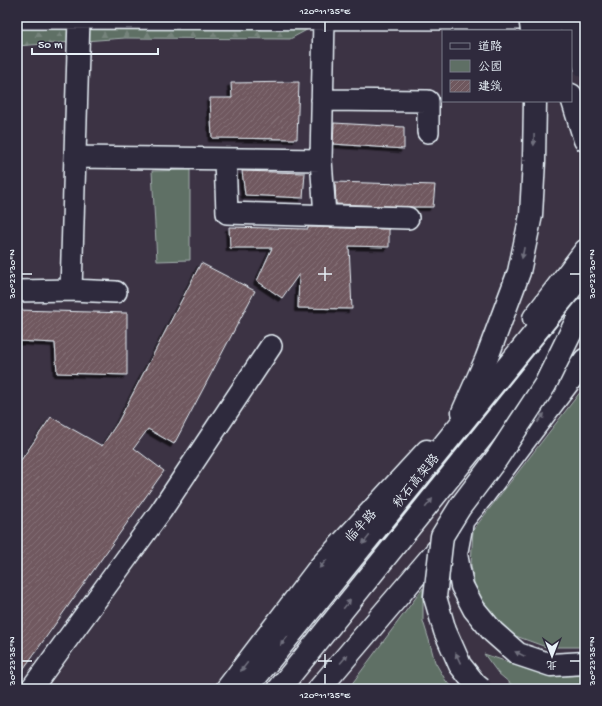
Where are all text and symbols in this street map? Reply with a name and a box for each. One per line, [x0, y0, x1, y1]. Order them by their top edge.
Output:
text: 120°11'35"E [299, 6, 351, 18]
scale bar [32, 30, 158, 56]
legend [442, 30, 572, 102]
text: 50 m [38, 39, 63, 53]
text: 道路 [478, 40, 502, 55]
text: 公园 [478, 60, 502, 75]
text: 建筑 [478, 80, 502, 95]
one-way arrow [531, 134, 538, 146]
one-way arrow [520, 247, 526, 259]
text: 30°23'30"N [7, 249, 19, 300]
text: 30°23'30"N [587, 249, 599, 300]
one-way arrow [537, 412, 546, 423]
street label: 秋石高架路 [389, 450, 443, 512]
one-way arrow [424, 497, 433, 508]
street label: 临半路 [342, 507, 381, 546]
one-way arrow [362, 535, 370, 546]
one-way arrow [319, 559, 328, 569]
one-way arrow [343, 599, 352, 610]
text: 30°23'35"N [7, 636, 19, 687]
one-way arrow [280, 636, 289, 647]
north arrow [532, 636, 572, 676]
text: 30°23'35"N [587, 636, 599, 687]
one-way arrow [514, 651, 526, 657]
one-way arrow [454, 652, 460, 664]
one-way arrow [340, 654, 349, 665]
text: 北 [547, 658, 558, 670]
one-way arrow [240, 661, 248, 672]
text: 120°11'35"E [299, 690, 351, 702]

